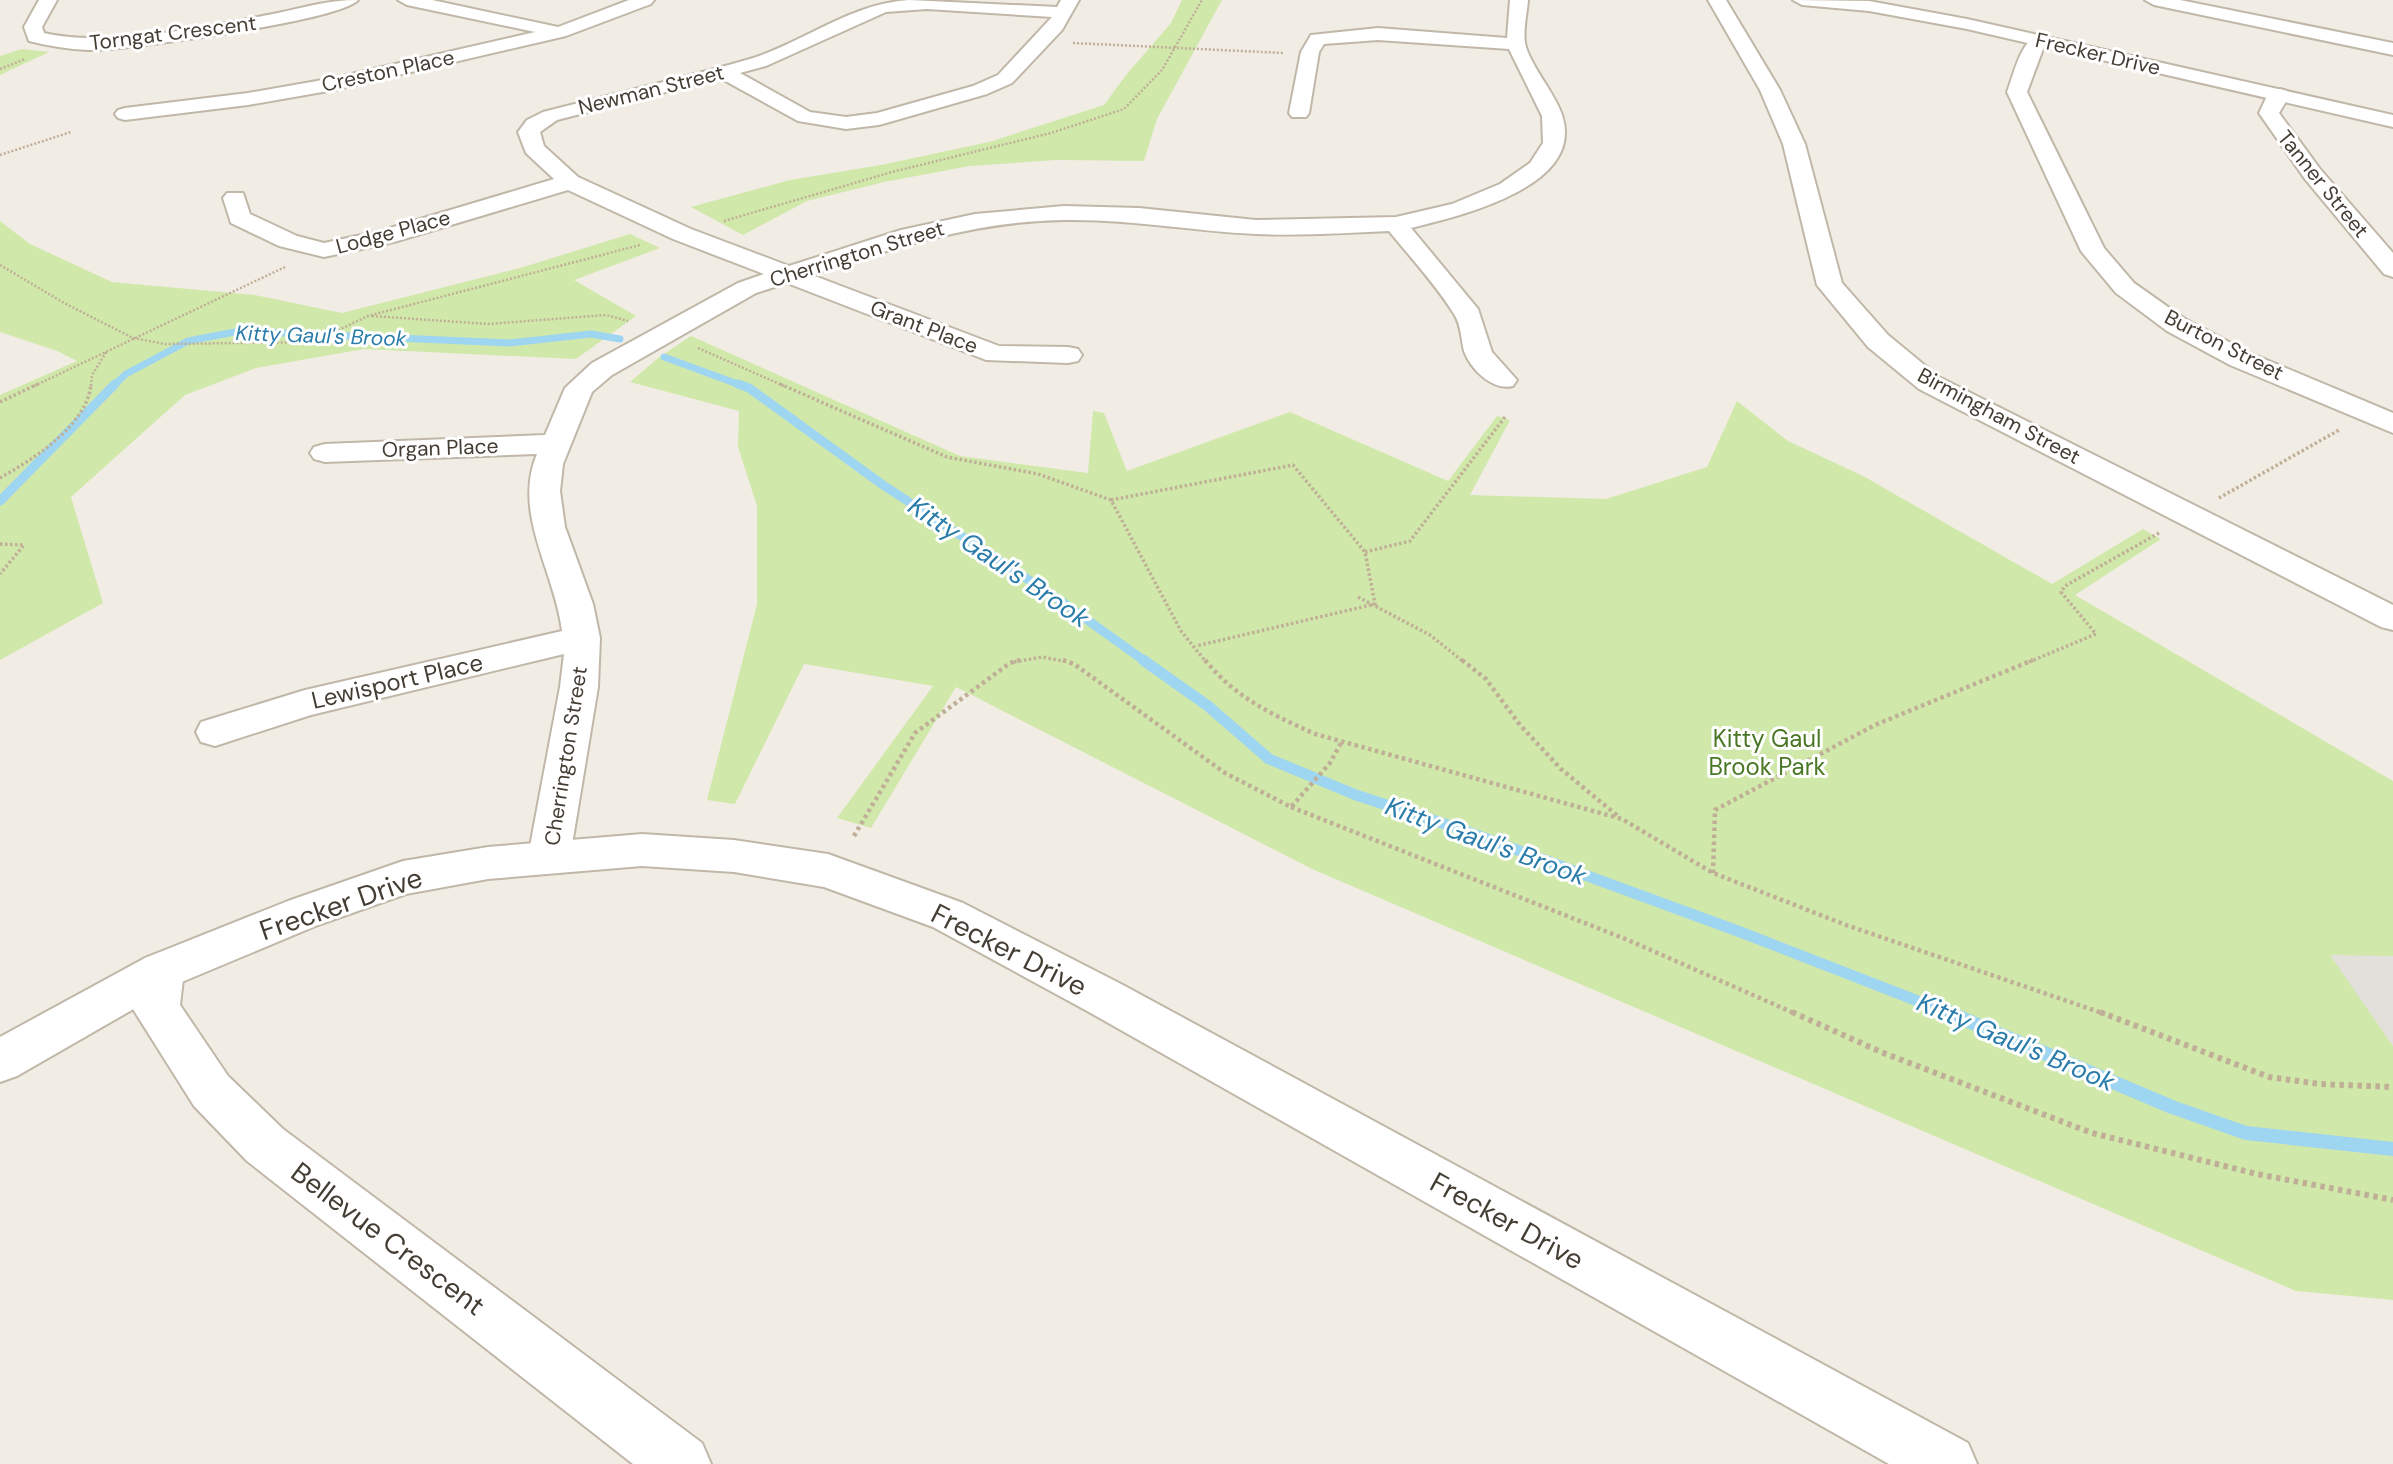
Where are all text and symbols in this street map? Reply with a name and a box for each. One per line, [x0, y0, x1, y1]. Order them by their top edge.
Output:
street label: Torngat Crescent [88, 9, 258, 57]
street label: Frecker Drive [2033, 26, 2163, 82]
street label: Creston Place [319, 43, 457, 99]
street label: Newman Street [575, 58, 727, 122]
street label: Tanner Street [2271, 124, 2375, 244]
street label: Lodge Place [333, 203, 453, 261]
street label: Cherrington Street [766, 214, 948, 294]
street label: Grant Place [866, 294, 982, 360]
street label: Burton Street [2160, 303, 2288, 387]
water label: Kitty Gaul's Brook [235, 319, 407, 353]
street label: Birmingham Street [1913, 361, 2085, 471]
street label: Organ Place [381, 432, 499, 464]
water label: Kitty Gaul's Brook [902, 489, 1097, 636]
street label: Lewisport Place [308, 646, 486, 716]
street label: Cherrington Street [538, 664, 594, 848]
park label: Kitty Gaul Brook Park [1708, 723, 1826, 782]
water label: Kitty Gaul's Brook [1381, 789, 1592, 893]
street label: Frecker Drive [255, 859, 427, 949]
street label: Frecker Drive [925, 895, 1093, 1005]
water label: Kitty Gaul's Brook [1912, 985, 2121, 1099]
street label: Bellevue Crescent [284, 1154, 492, 1324]
street label: Frecker Drive [1424, 1164, 1590, 1278]

